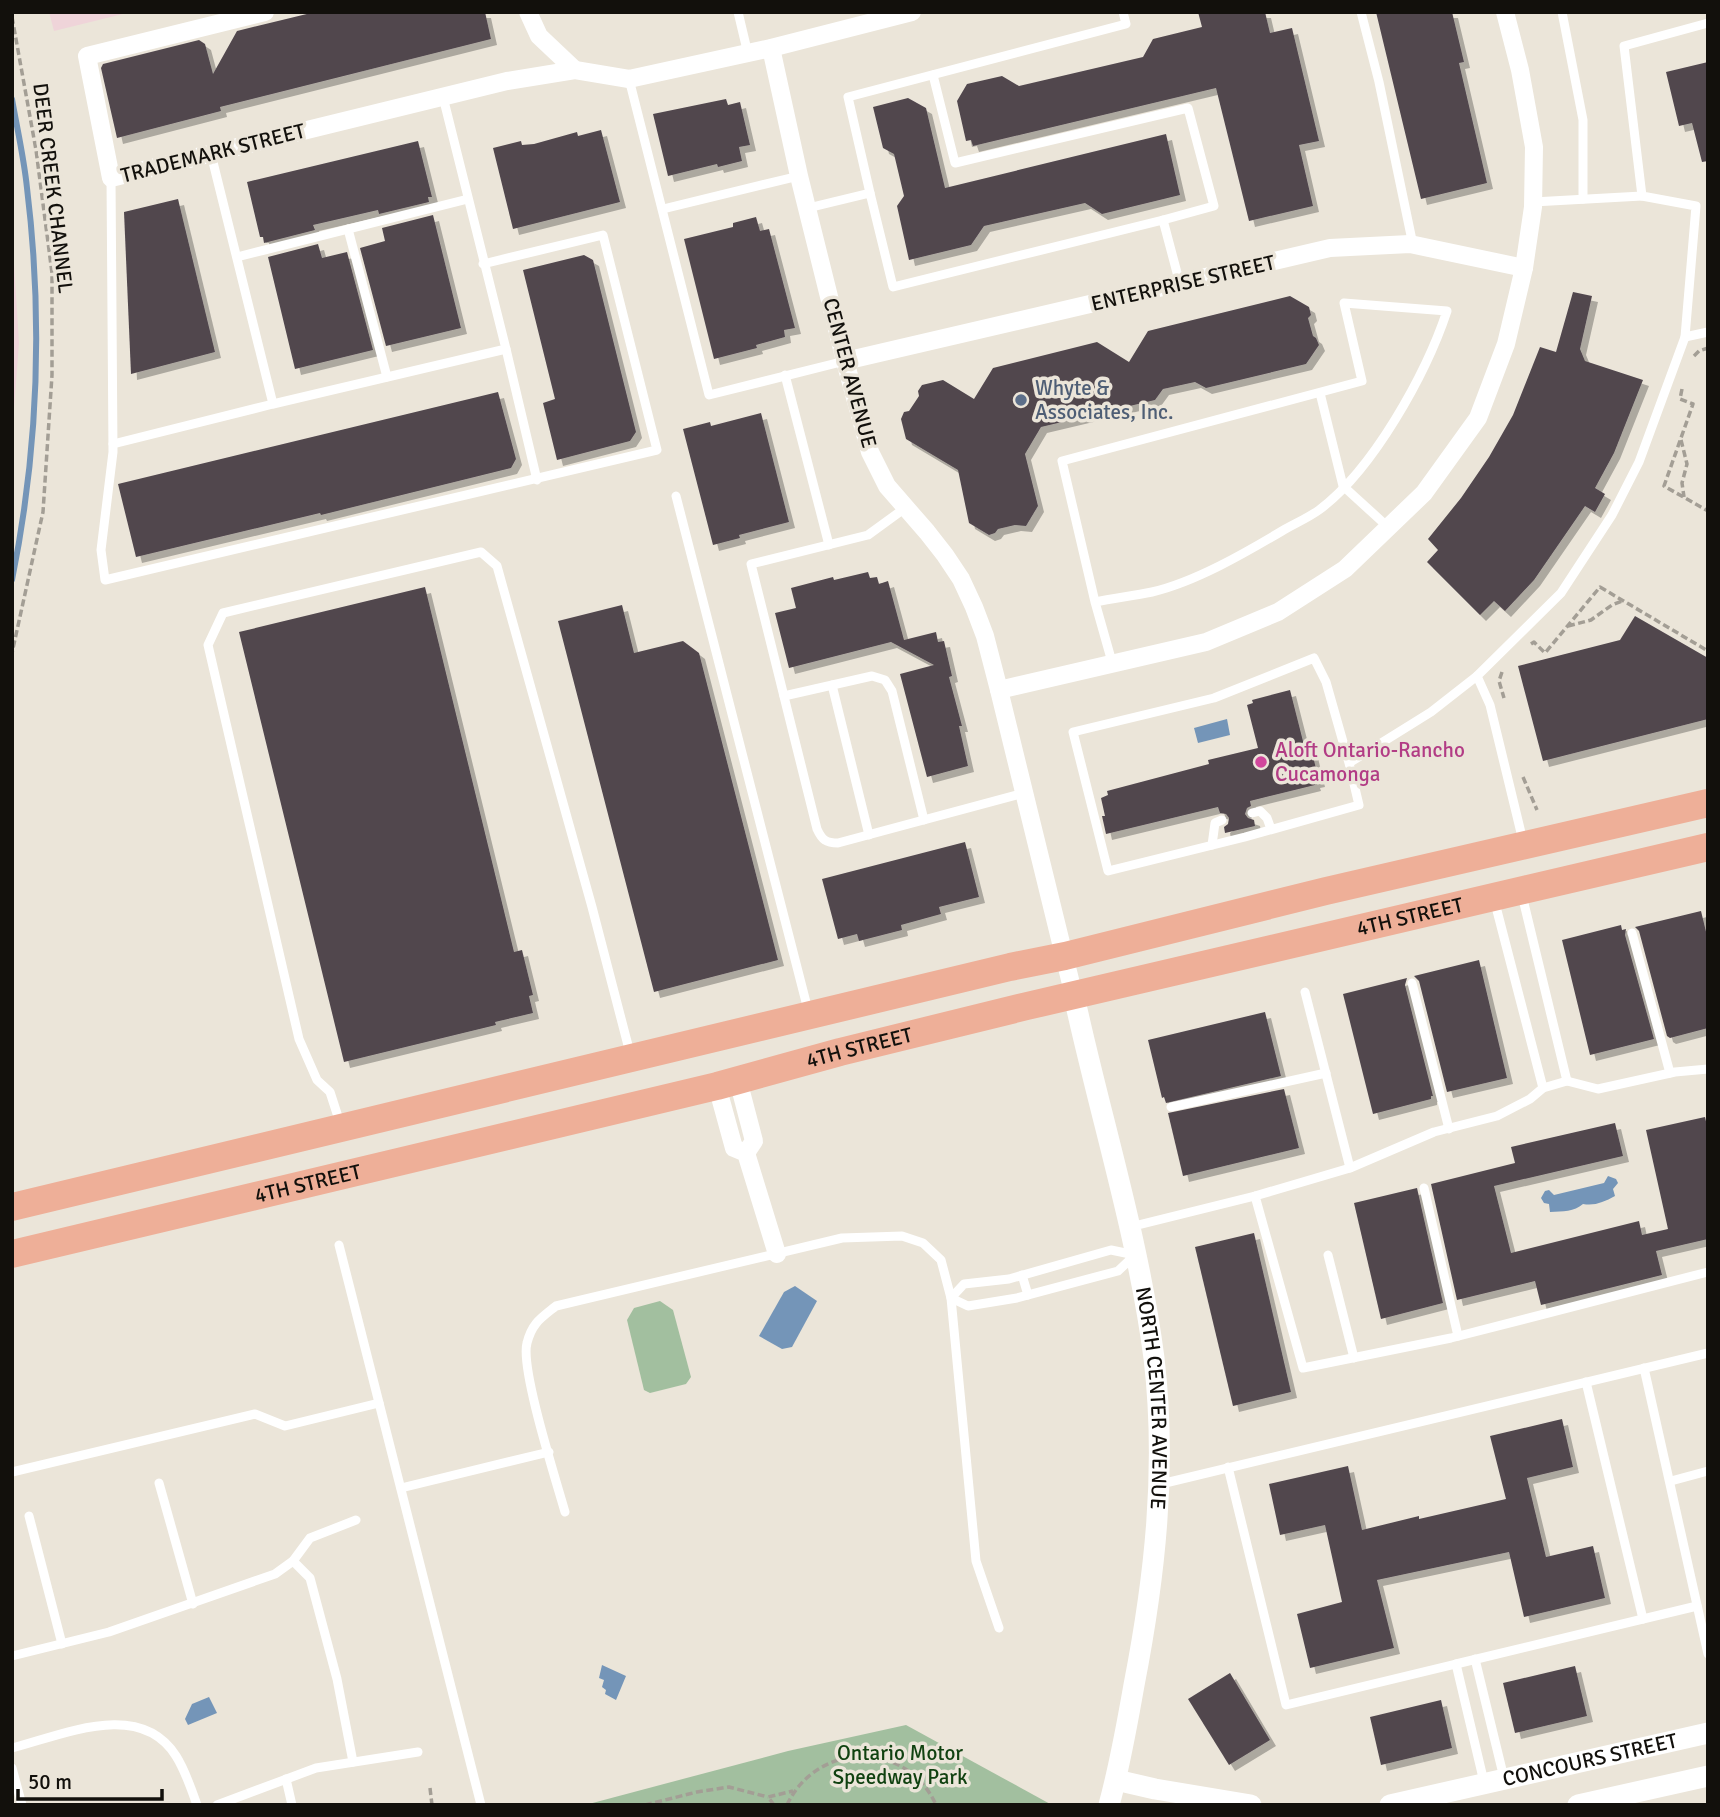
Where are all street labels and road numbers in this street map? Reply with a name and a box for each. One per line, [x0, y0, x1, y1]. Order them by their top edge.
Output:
street label: DEER CREEK CHANNEL [27, 81, 79, 295]
street label: TRADEMARK STREET [118, 117, 308, 188]
street label: ENTERPRISE STREET [1088, 249, 1278, 317]
street label: CENTER AVENUE [817, 295, 883, 451]
street label: 4TH STREET [1354, 891, 1466, 942]
street label: 4TH STREET [803, 1022, 916, 1074]
street label: 4TH STREET [252, 1158, 364, 1209]
street label: NORTH CENTER AVENUE [1130, 1285, 1172, 1511]
street label: CONCOURS STREET [1500, 1727, 1680, 1792]

